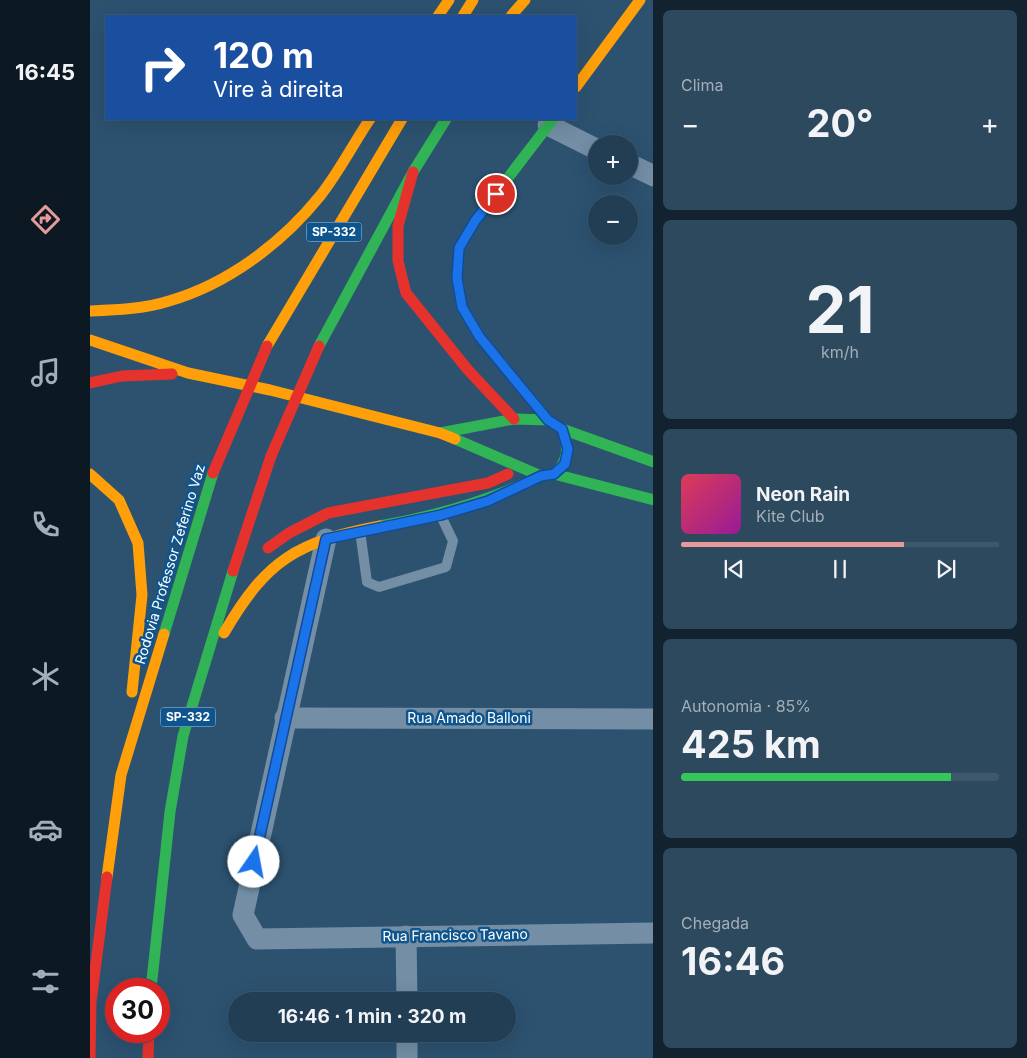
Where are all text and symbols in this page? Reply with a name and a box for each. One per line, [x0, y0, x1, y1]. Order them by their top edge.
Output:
text: 120 m [213, 34, 314, 76]
icon: right [130, 35, 195, 100]
text: 16:45 [15, 59, 75, 85]
text: Clima [681, 75, 723, 95]
text: Vire à direita [213, 76, 344, 102]
text: 20° [806, 100, 874, 146]
text: − [681, 107, 700, 141]
text: + [980, 107, 999, 141]
map controls [588, 135, 638, 245]
button: + [588, 135, 638, 185]
pin [475, 173, 517, 215]
icon: arrive [482, 180, 510, 208]
button: − [588, 195, 638, 245]
icon: directions [28, 202, 63, 237]
road number: SP-332 [306, 222, 362, 242]
text: 21 [806, 270, 874, 349]
text: km/h [821, 342, 859, 362]
icon: music [28, 355, 63, 390]
street label: Rodovia Professor Zeferino Vaz [131, 462, 208, 666]
text: Neon Rain [756, 483, 850, 506]
text: Kite Club [756, 506, 825, 526]
icon: phone [28, 507, 63, 542]
icon: previous [720, 555, 748, 583]
icon: pause [826, 555, 854, 583]
icon: next [932, 555, 960, 583]
icon: climate [28, 659, 63, 694]
text: Autonomia · 85% [681, 696, 811, 716]
road number: SP-332 [160, 708, 216, 726]
street label: Rua Amado Balloni [407, 709, 531, 726]
text: 425 km [681, 721, 821, 767]
icon: car [28, 812, 63, 847]
position arrow [227, 835, 279, 887]
text: Chegada [681, 913, 749, 933]
street label: Rua Francisco Tavano [382, 925, 528, 944]
text: 16:46 [681, 938, 785, 984]
icon: filters [28, 964, 63, 999]
speed limit sign: 30 [105, 978, 170, 1043]
text: 16:46 · 1 min · 320 m [278, 1005, 466, 1028]

